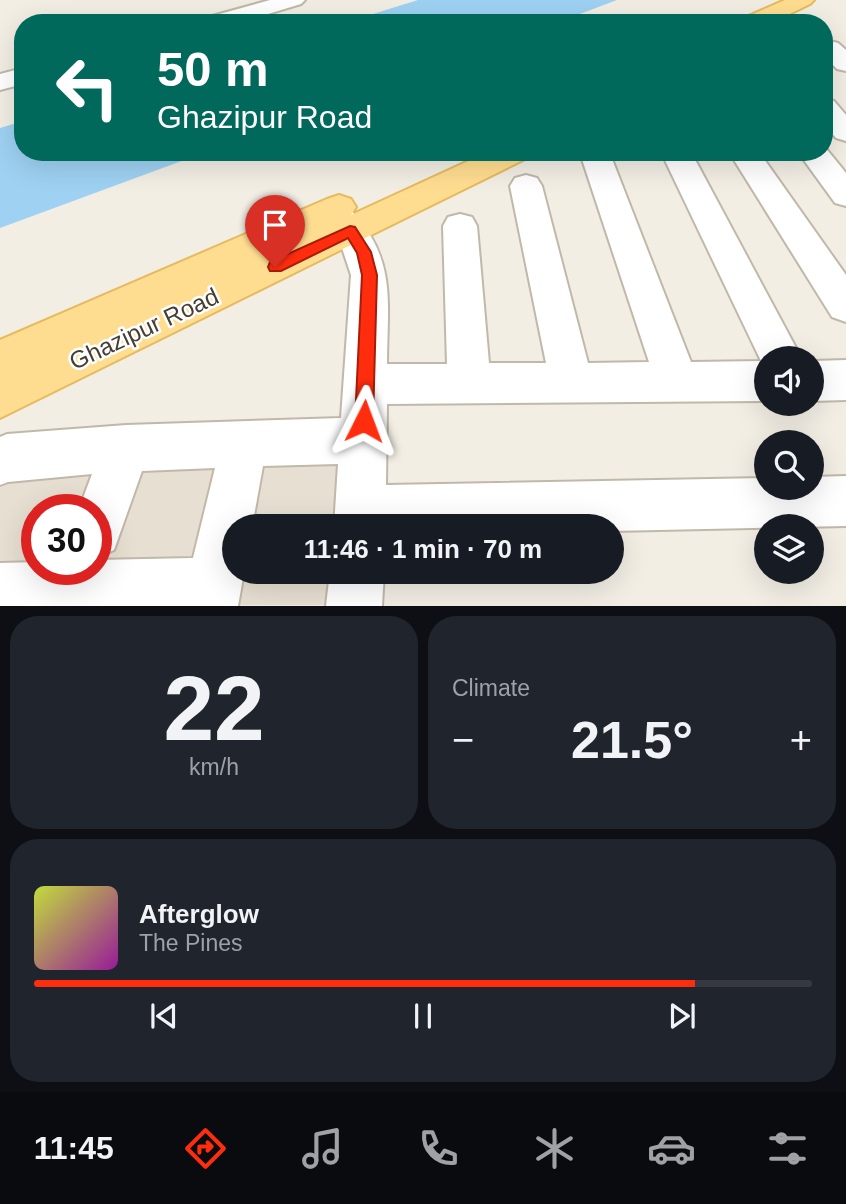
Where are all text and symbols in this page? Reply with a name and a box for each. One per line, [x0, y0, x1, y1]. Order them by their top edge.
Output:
icon: left [42, 42, 133, 133]
text: 50 m [157, 42, 269, 96]
text: Ghazipur Road [157, 99, 372, 135]
pin [245, 195, 305, 267]
icon: arrive [256, 206, 294, 244]
street label: Ghazipur Road [65, 282, 223, 375]
map controls [754, 346, 824, 584]
button: sound [754, 346, 824, 416]
position arrow [327, 384, 401, 458]
button: search [754, 430, 824, 500]
speed limit sign: 30 [21, 494, 112, 585]
button: layers [754, 514, 824, 584]
text: 11:46 · 1 min · 70 m [304, 534, 542, 564]
text: 22 [163, 658, 265, 759]
text: Climate [452, 675, 530, 701]
text: 21.5° [571, 711, 693, 769]
text: − [452, 719, 474, 761]
text: + [790, 719, 812, 761]
text: km/h [189, 754, 239, 780]
text: Afterglow [139, 899, 259, 929]
text: The Pines [139, 930, 243, 956]
icon: previous [145, 997, 183, 1035]
icon: pause [404, 997, 442, 1035]
icon: next [663, 997, 701, 1035]
icon: directions [181, 1124, 230, 1173]
icon: music [298, 1124, 347, 1173]
icon: phone [414, 1124, 463, 1173]
icon: climate [530, 1124, 579, 1173]
icon: car [647, 1124, 696, 1173]
icon: filters [763, 1124, 812, 1173]
text: 11:45 [34, 1130, 114, 1166]

